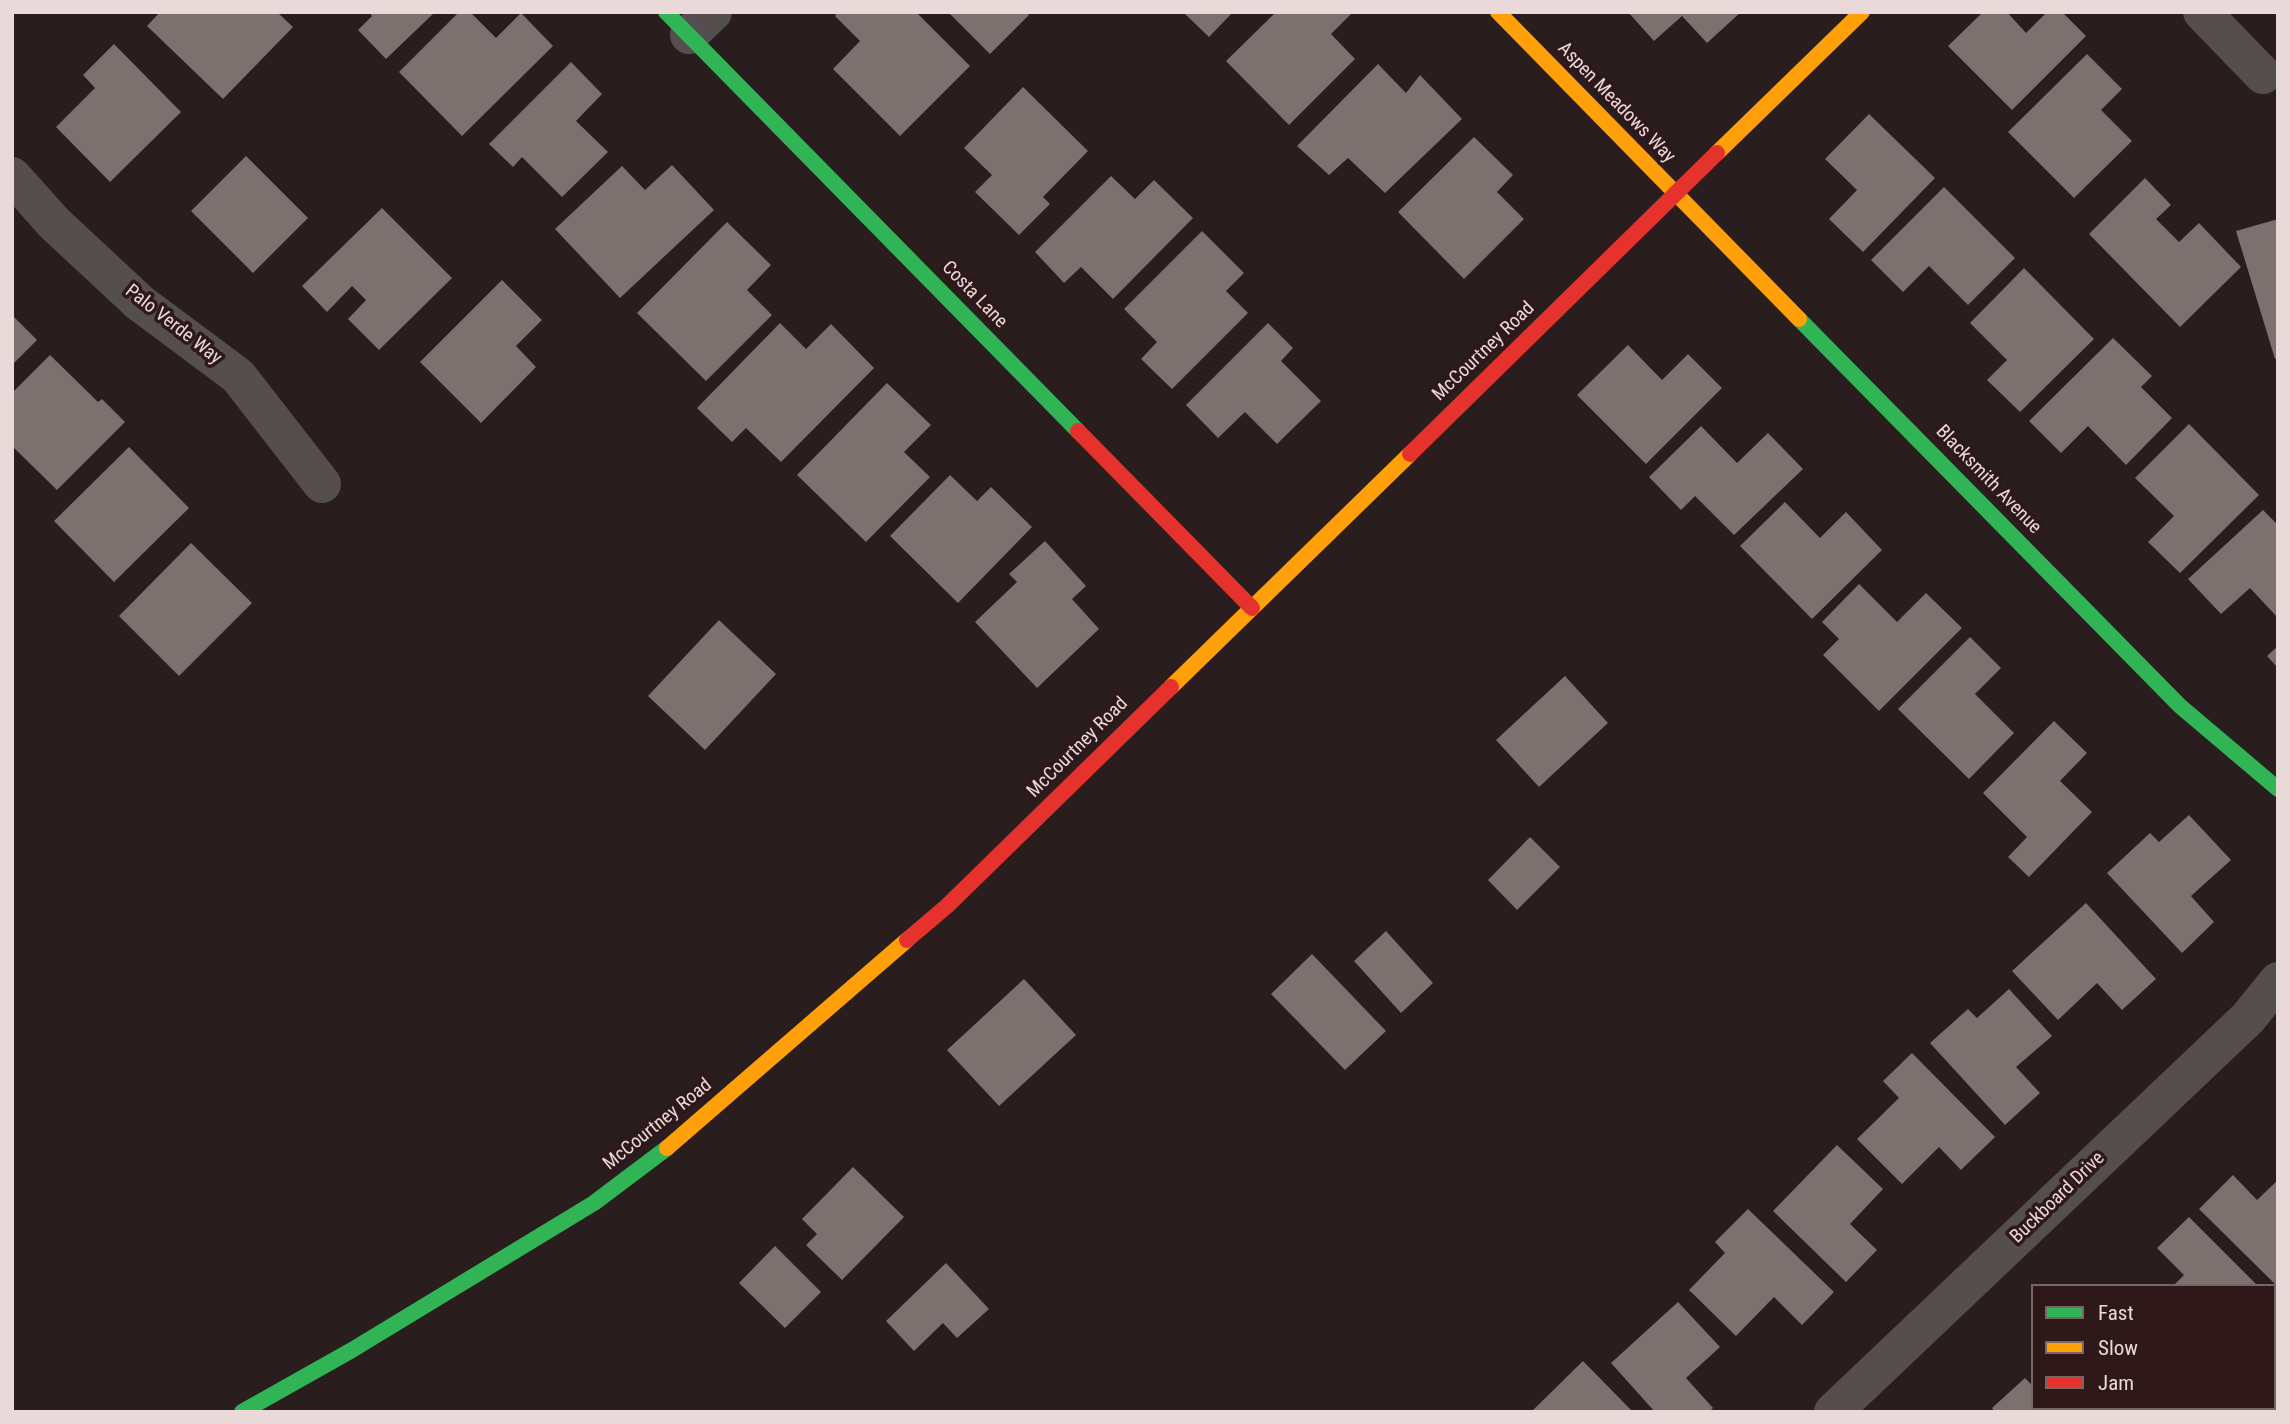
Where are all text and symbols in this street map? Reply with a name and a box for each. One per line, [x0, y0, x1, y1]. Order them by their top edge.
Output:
street label: Aspen Meadows Way [1553, 38, 1679, 168]
street label: Costa Lane [937, 257, 1011, 333]
street label: Palo Verde Way [120, 280, 226, 370]
street label: McCourtney Road [1428, 298, 1540, 406]
street label: Blacksmith Avenue [1930, 421, 2046, 539]
street label: McCourtney Road [1023, 693, 1133, 803]
street label: McCourtney Road [599, 1074, 717, 1176]
street label: Buckboard Drive [2006, 1147, 2110, 1249]
legend [2031, 1284, 2276, 1410]
text: Fast [2098, 1301, 2134, 1325]
text: Slow [2098, 1336, 2138, 1360]
text: Jam [2098, 1371, 2134, 1395]

